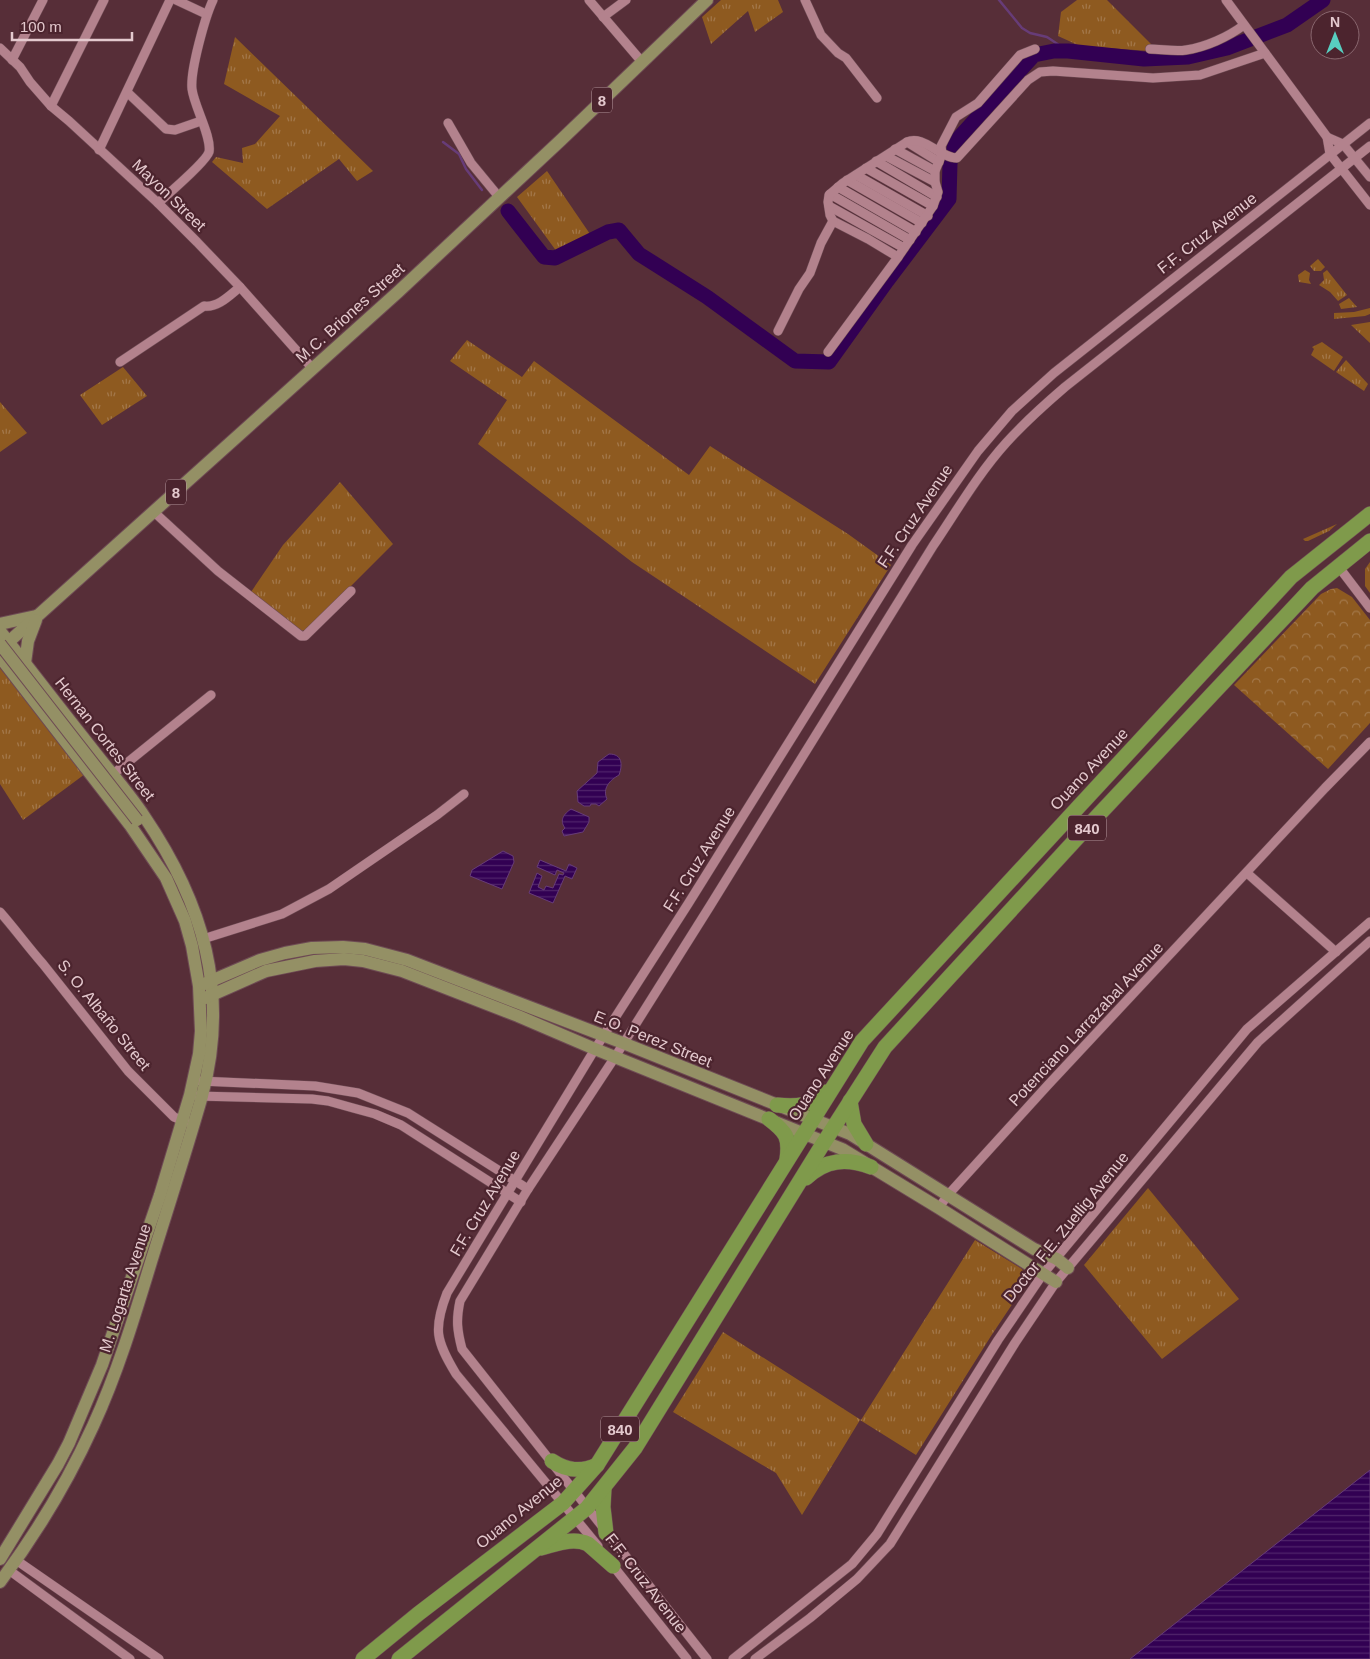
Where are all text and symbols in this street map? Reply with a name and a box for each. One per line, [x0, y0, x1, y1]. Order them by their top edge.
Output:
scale bar [12, 10, 132, 42]
north arrow [1310, 10, 1360, 60]
text: N [1330, 14, 1340, 30]
text: 100 m [20, 18, 62, 35]
road number: 8 [592, 88, 612, 112]
street label: Mayon Street [129, 156, 210, 235]
street label: F.F. Cruz Avenue [1154, 189, 1260, 277]
street label: M.C. Briones Street [292, 260, 408, 366]
street label: F.F. Cruz Avenue [874, 461, 956, 571]
road number: 8 [166, 480, 186, 504]
street label: Hernan Cortes Street [52, 674, 159, 804]
street label: Ouano Avenue [1047, 725, 1131, 813]
street label: F.F. Cruz Avenue [660, 803, 738, 915]
road number: 840 [1068, 816, 1106, 840]
street label: Potenciano Larrazabal Avenue [1006, 939, 1167, 1109]
street label: S. O. Albaño Street [54, 956, 154, 1074]
street label: E.O. Perez Street [592, 1008, 715, 1071]
street label: Ouano Avenue [785, 1026, 857, 1124]
street label: F.F. Cruz Avenue [447, 1147, 523, 1259]
street label: Doctor F.E. Zuellig Avenue [1000, 1148, 1132, 1305]
street label: M. Logarta Avenue [96, 1222, 154, 1354]
road number: 840 [601, 1416, 639, 1442]
street label: Ouano Avenue [473, 1472, 565, 1552]
street label: F.F. Cruz Avenue [602, 1530, 690, 1636]

